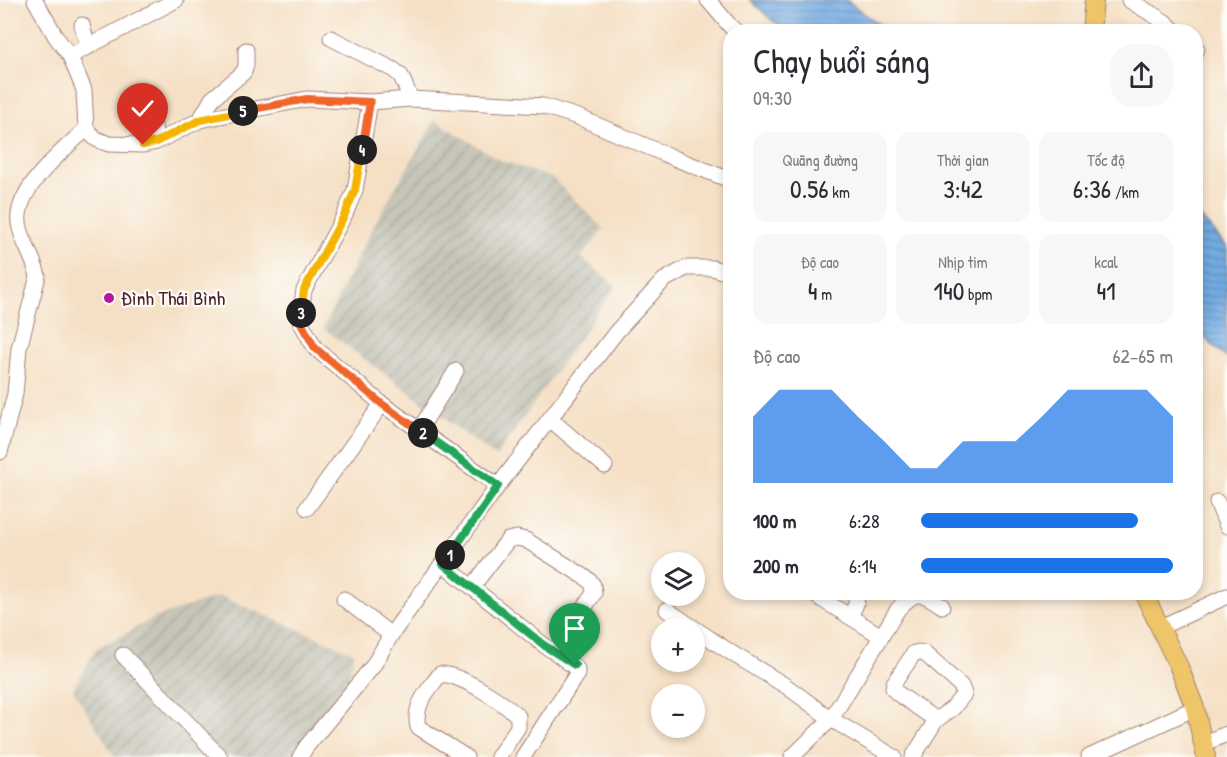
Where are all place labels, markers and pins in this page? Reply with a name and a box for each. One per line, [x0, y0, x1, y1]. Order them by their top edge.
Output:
pin [117, 83, 168, 145]
pin: 5 [228, 96, 258, 126]
pin: 4 [347, 135, 377, 165]
place label: Đình Thái Bình [121, 284, 225, 311]
marker: Đình Thái Bình [102, 291, 116, 305]
pin: 3 [286, 298, 316, 328]
pin: 2 [408, 418, 438, 448]
pin: 1 [435, 540, 465, 570]
pin [549, 603, 600, 665]

